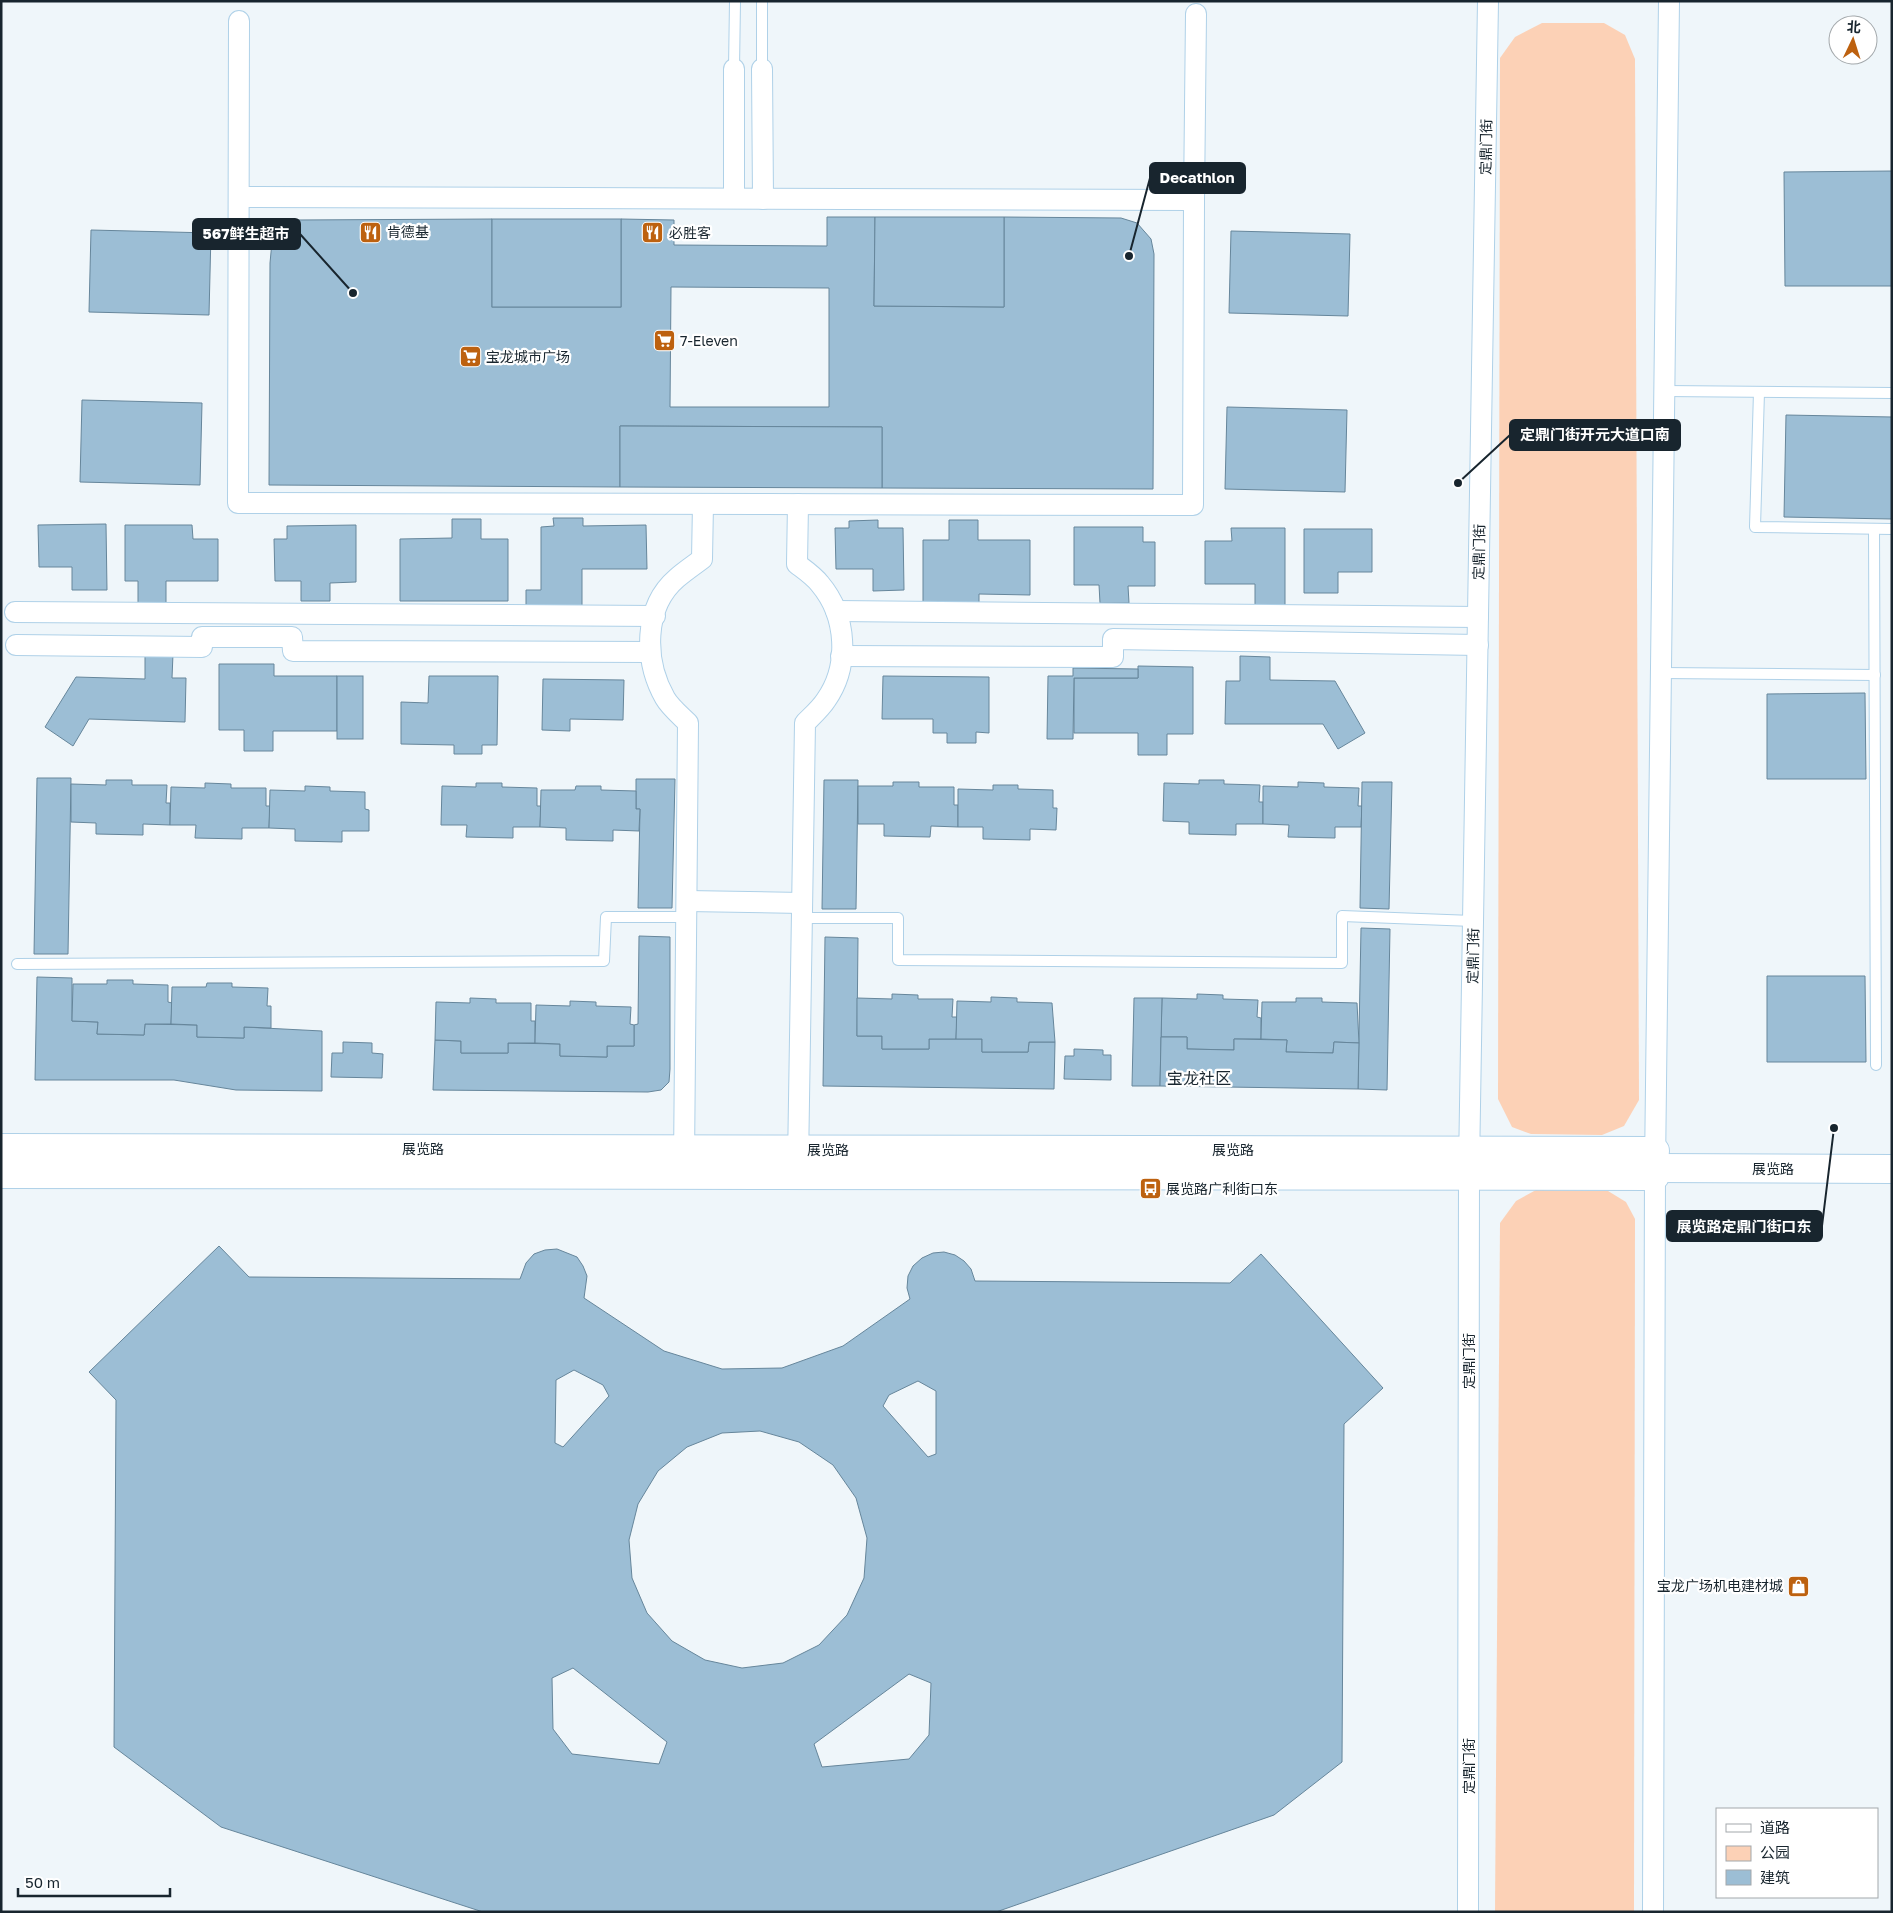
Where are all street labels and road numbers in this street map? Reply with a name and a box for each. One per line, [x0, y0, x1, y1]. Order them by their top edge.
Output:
street label: 定鼎门街 [1477, 119, 1494, 175]
street label: 定鼎门街 [1470, 524, 1487, 580]
street label: 定鼎门街 [1464, 928, 1481, 984]
street label: 展览路 [402, 1140, 444, 1157]
street label: 展览路 [807, 1141, 849, 1158]
street label: 展览路 [1212, 1141, 1254, 1158]
street label: 展览路 [1752, 1160, 1794, 1177]
street label: 定鼎门街 [1460, 1333, 1477, 1389]
street label: 定鼎门街 [1460, 1738, 1477, 1794]

